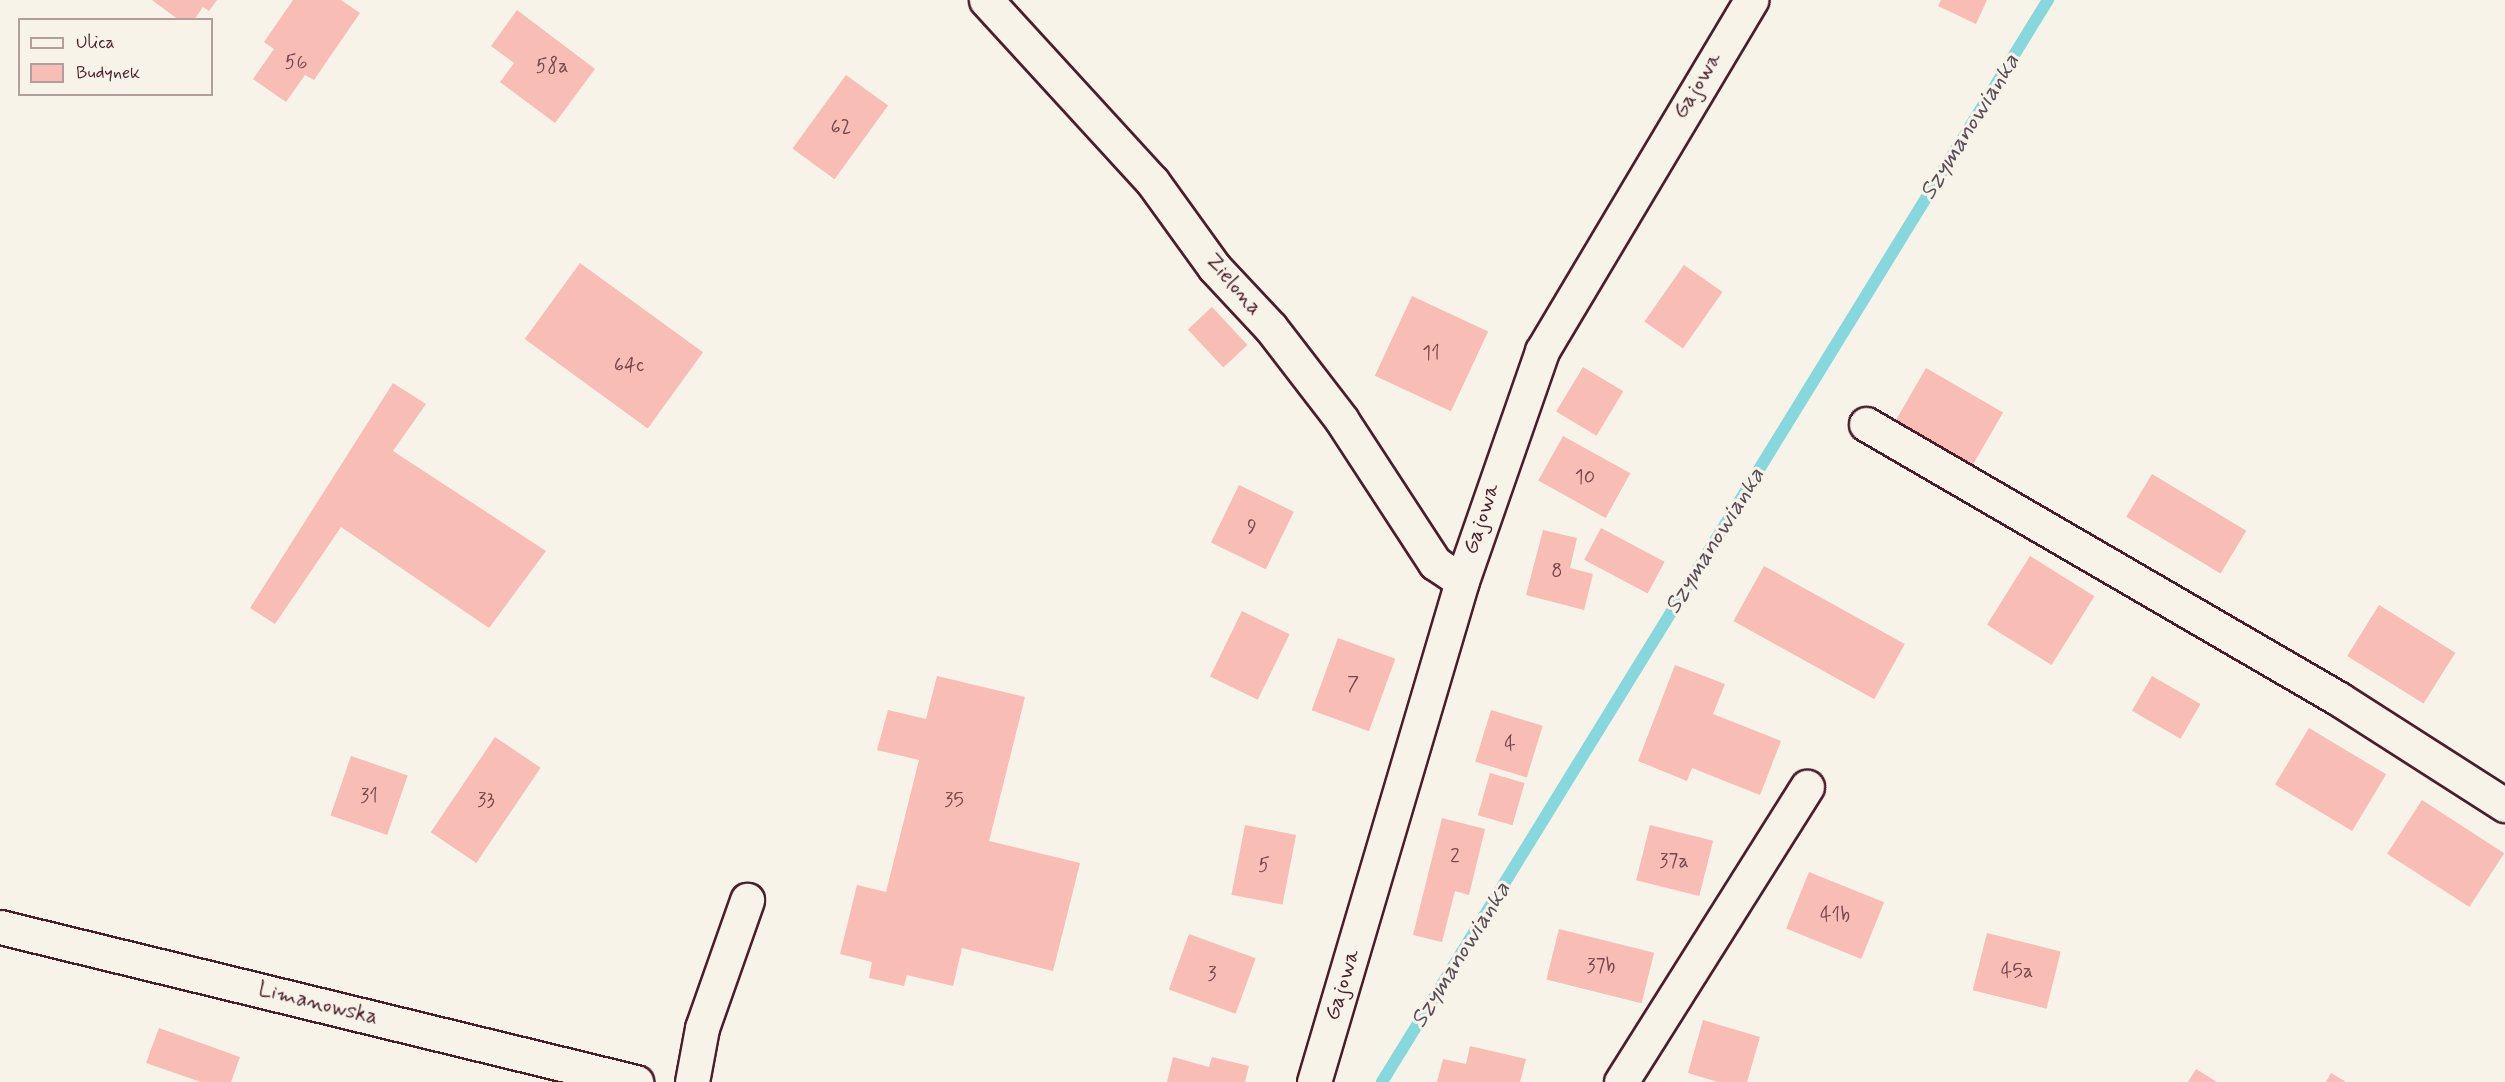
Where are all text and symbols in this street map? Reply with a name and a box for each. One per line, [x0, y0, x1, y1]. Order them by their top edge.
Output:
legend [18, 18, 213, 96]
text: Ulica [76, 31, 115, 55]
street label: Gajowa [1668, 48, 1728, 124]
water label: Szymanowianka [1914, 49, 2026, 205]
house number: 56 [284, 50, 308, 74]
house number: 58a [535, 54, 569, 78]
text: Budynek [76, 61, 140, 85]
house number: 62 [831, 115, 851, 139]
street label: Zielona [1199, 248, 1267, 322]
house number: 11 [1422, 341, 1440, 365]
house number: 64c [614, 353, 644, 377]
water label: Szymanowianka [1659, 463, 1771, 619]
house number: 10 [1575, 465, 1595, 489]
street label: Gajowa [1458, 480, 1506, 558]
house number: 9 [1247, 515, 1257, 539]
house number: 8 [1551, 559, 1563, 583]
house number: 7 [1347, 672, 1359, 696]
house number: 4 [1504, 732, 1516, 756]
house number: 31 [360, 784, 378, 808]
house number: 33 [477, 788, 495, 812]
house number: 35 [944, 788, 964, 812]
house number: 2 [1450, 844, 1460, 868]
house number: 37a [1659, 849, 1689, 873]
house number: 5 [1258, 853, 1270, 877]
water label: Szymanowianka [1405, 877, 1517, 1033]
house number: 41b [1820, 903, 1850, 927]
street label: Gajowa [1320, 946, 1366, 1024]
house number: 37b [1587, 954, 1615, 978]
house number: 45a [2001, 959, 2033, 983]
house number: 3 [1207, 962, 1217, 986]
street label: Limanowska [255, 976, 381, 1032]

